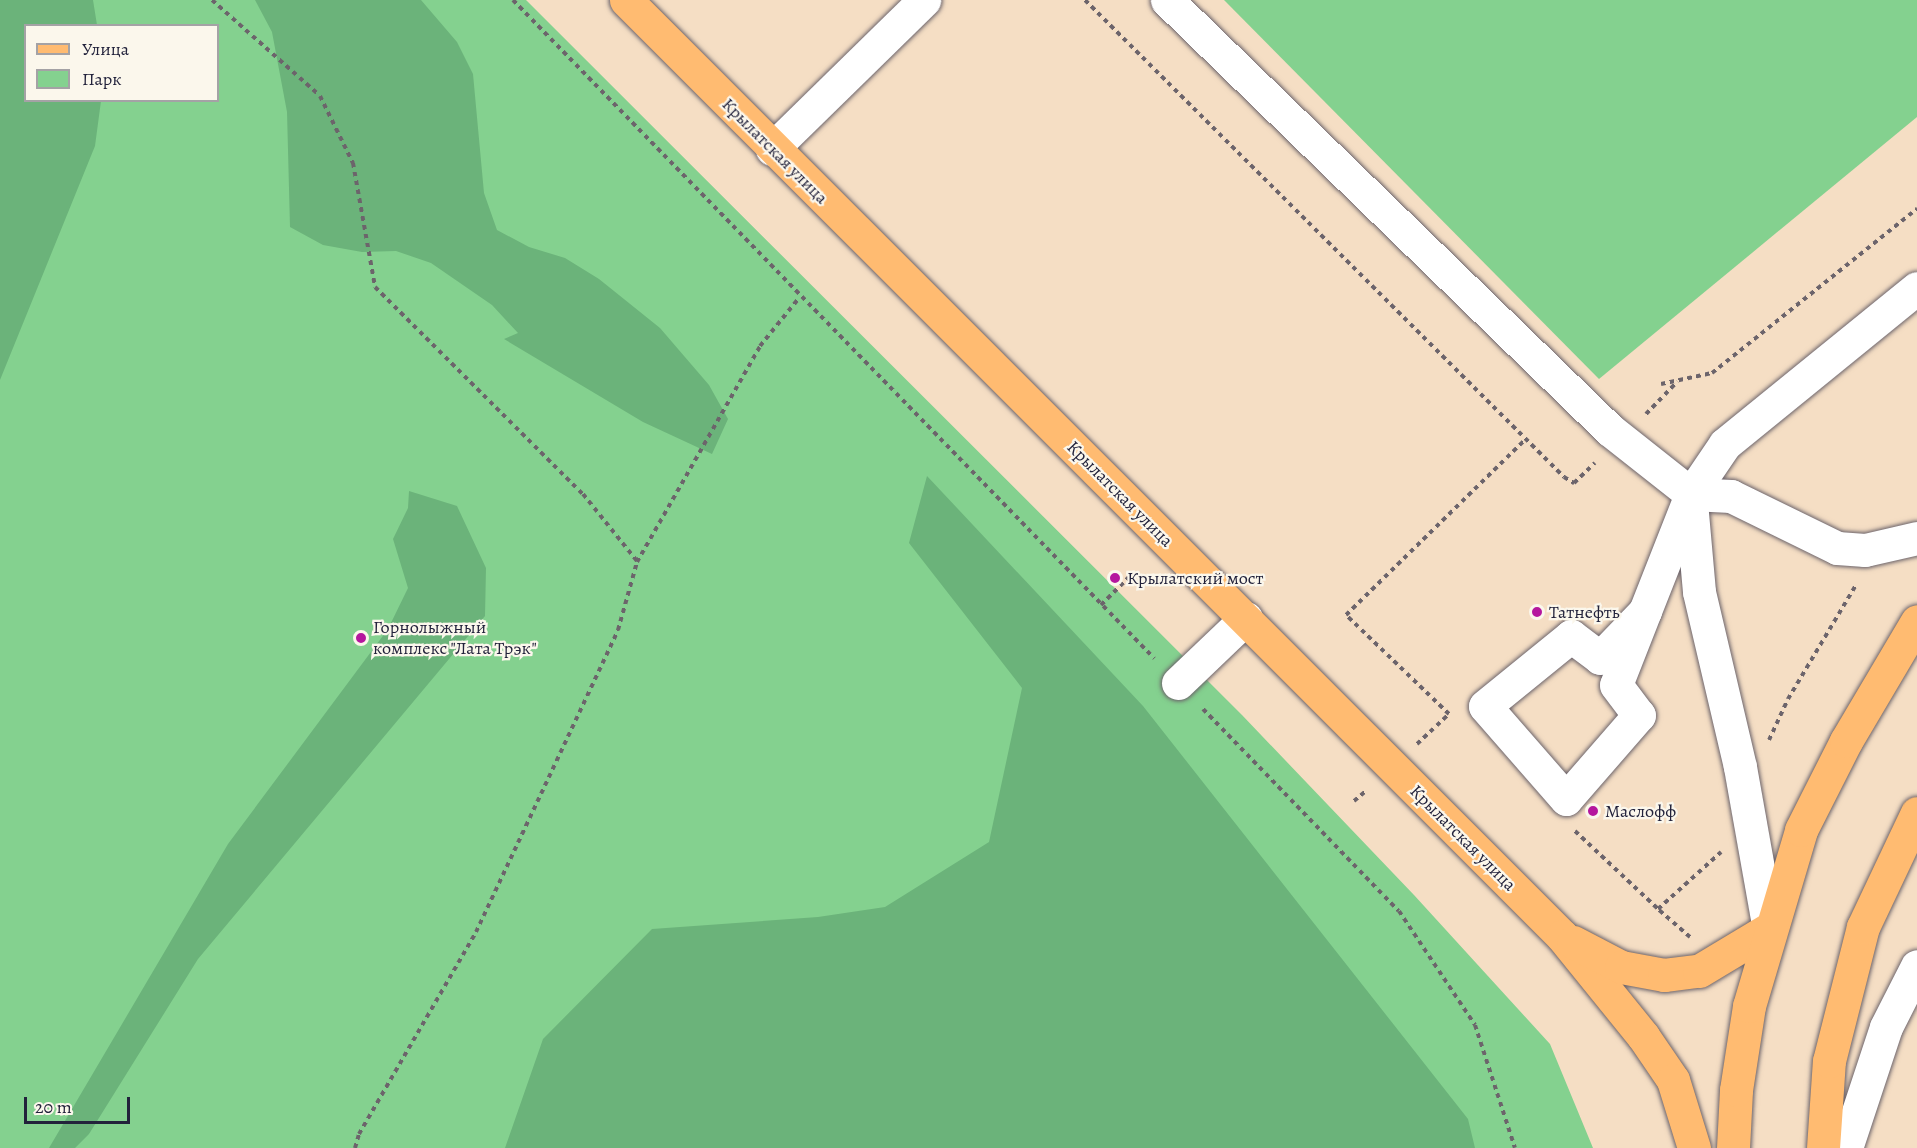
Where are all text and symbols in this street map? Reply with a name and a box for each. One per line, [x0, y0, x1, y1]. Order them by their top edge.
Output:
legend [24, 24, 219, 102]
text: Улица [82, 37, 129, 61]
text: Парк [82, 67, 122, 91]
street label: Крылатская улица [717, 93, 833, 209]
street label: Крылатская улица [1062, 436, 1178, 552]
place label: Крылатский мост [1127, 567, 1264, 589]
marker: Крылатский мост [1108, 571, 1122, 585]
place label: Татнефть [1549, 601, 1620, 623]
marker: Татнефть [1530, 605, 1544, 619]
place label: Горнолыжный комплекс "Лата Трэк" [373, 617, 537, 660]
marker: Горнолыжный комплекс "Лата Трэк" [354, 631, 368, 645]
street label: Крылатская улица [1405, 780, 1521, 896]
place label: Маслофф [1605, 800, 1676, 822]
marker: Маслофф [1586, 804, 1600, 818]
scale bar [27, 1085, 134, 1123]
text: 20 m [35, 1095, 72, 1119]

